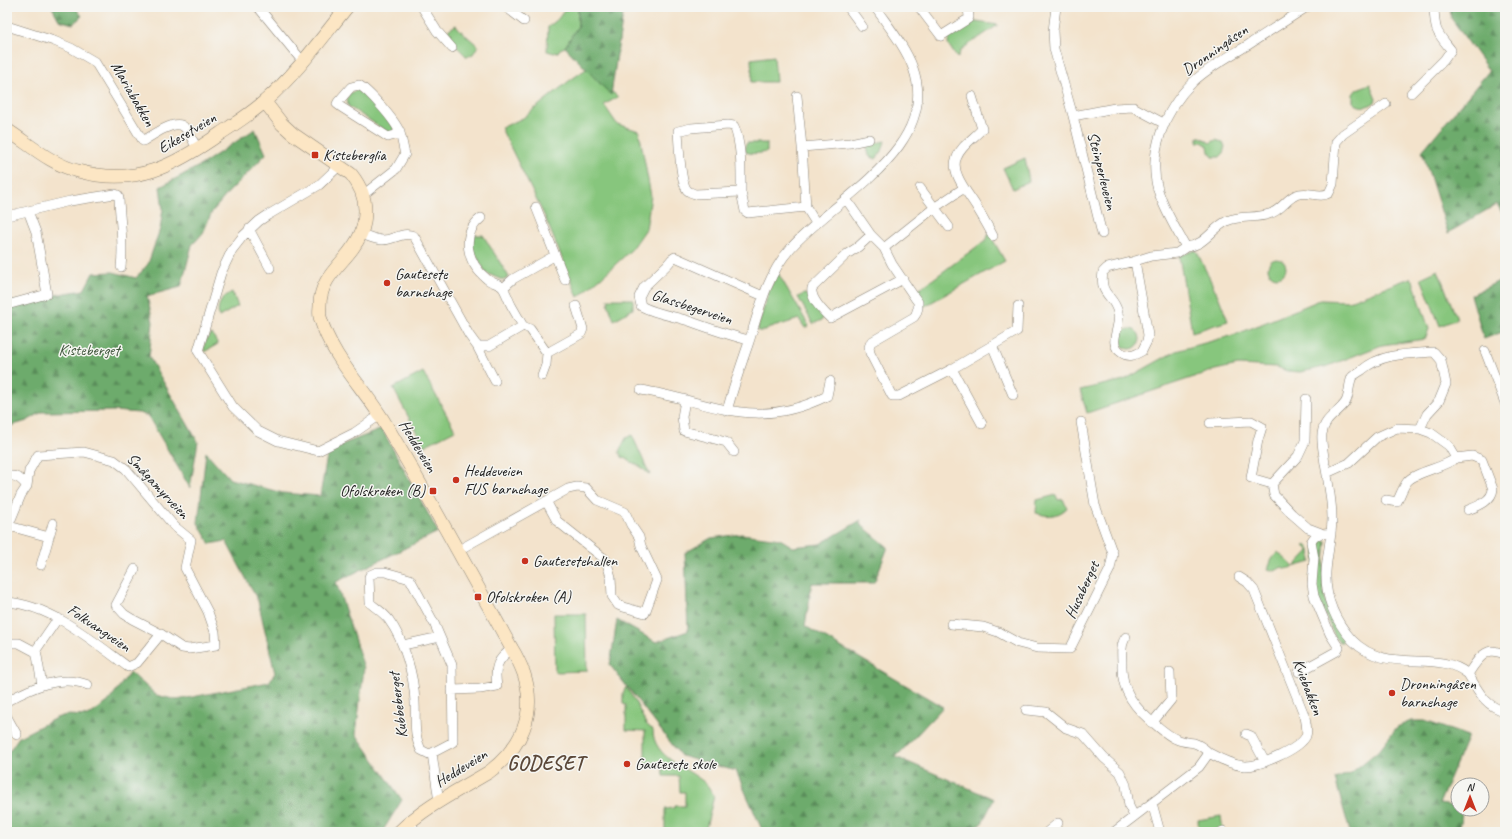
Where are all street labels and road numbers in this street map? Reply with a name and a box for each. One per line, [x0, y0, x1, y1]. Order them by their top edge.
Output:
street label: Dronningåsen [1178, 20, 1252, 80]
street label: Mariabakken [106, 58, 160, 131]
street label: Eikesetveien [154, 107, 220, 158]
street label: Steinperleveien [1083, 130, 1122, 213]
street label: Glassbegerveien [649, 285, 735, 330]
street label: Heddeveien [395, 416, 442, 477]
street label: Smågamyrveien [122, 449, 194, 524]
street label: Husaberget [1060, 557, 1105, 622]
street label: Folkvangveien [64, 600, 135, 657]
street label: Kviebakken [1288, 656, 1328, 719]
street label: Kubbeberget [384, 668, 412, 739]
street label: Heddeveien [431, 744, 492, 792]

